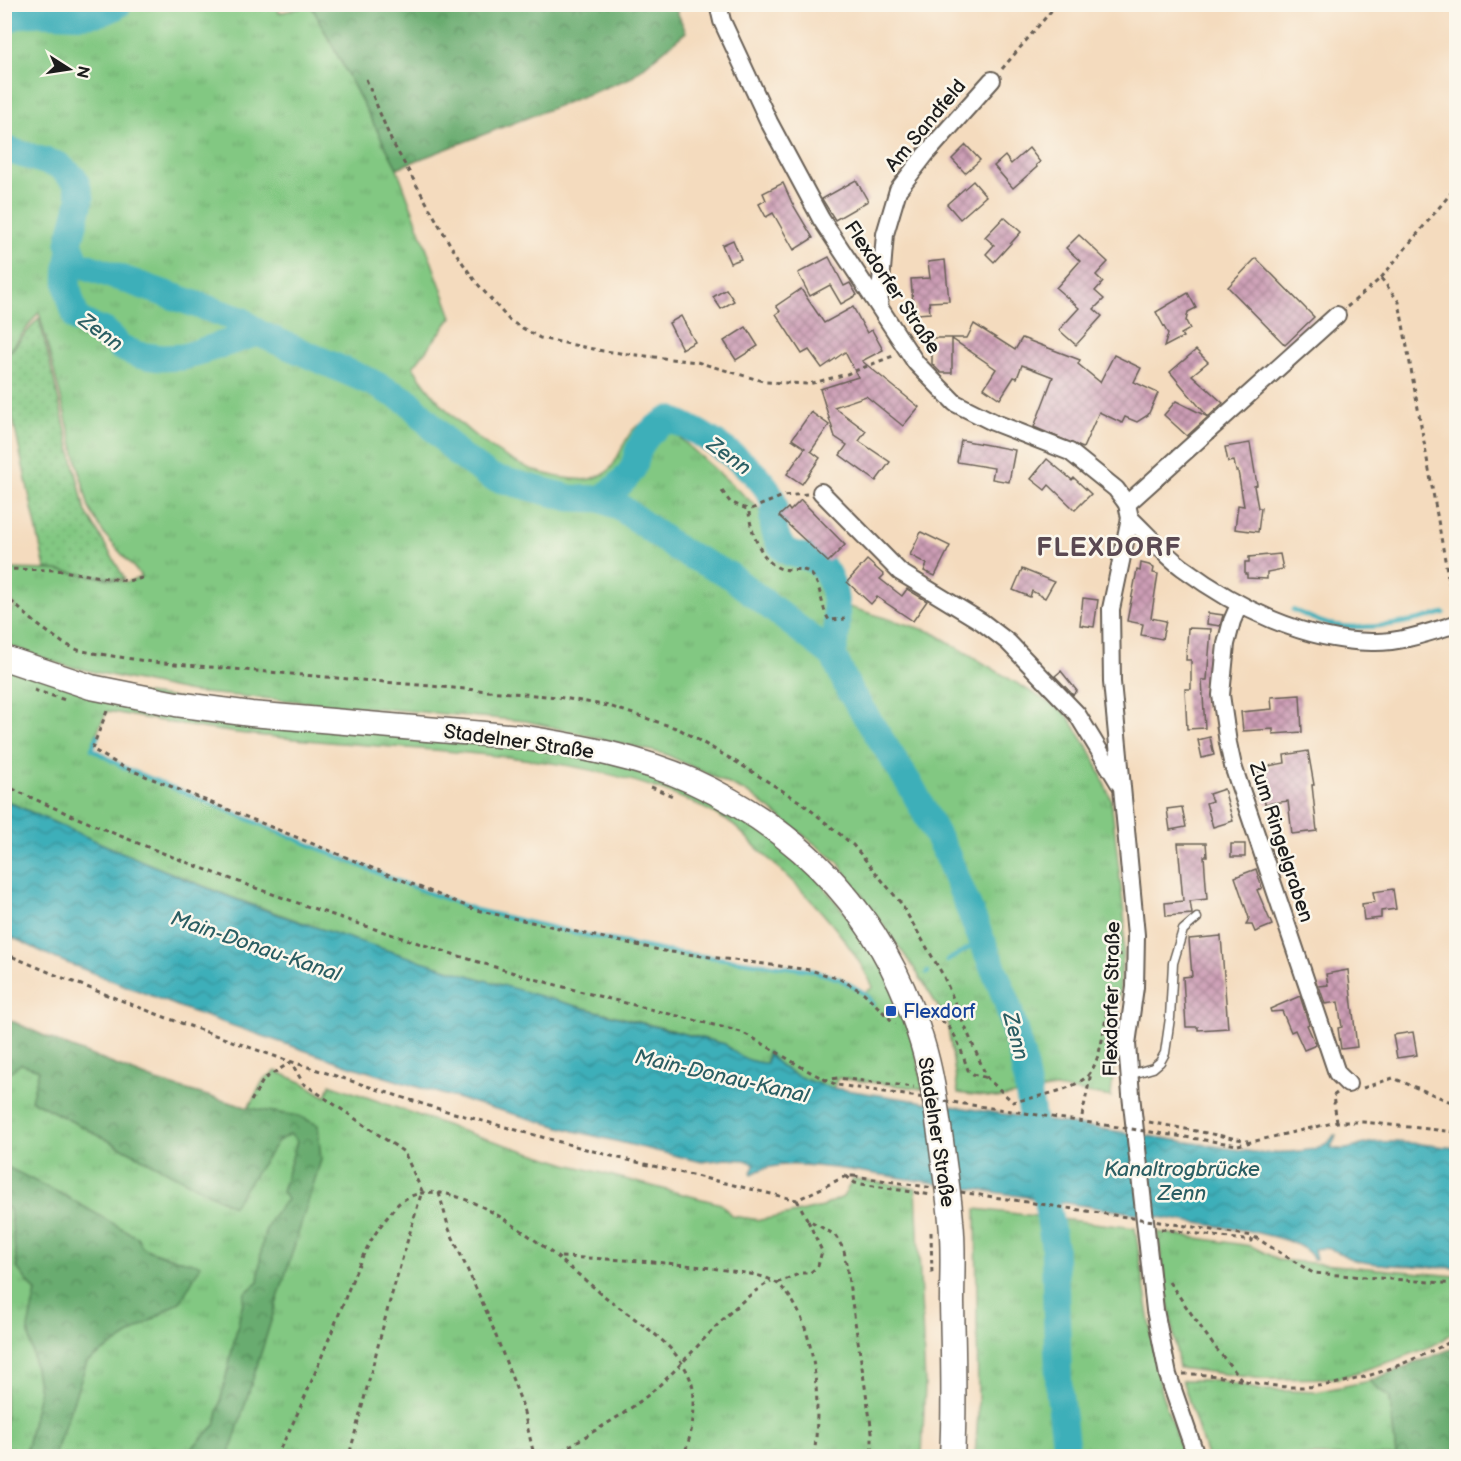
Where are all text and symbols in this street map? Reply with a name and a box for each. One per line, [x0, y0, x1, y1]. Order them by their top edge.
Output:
north arrow [39, 39, 99, 99]
text: N [72, 64, 93, 80]
street label: Am Sandfeld [880, 75, 971, 177]
street label: Flexdorfer Straße [839, 216, 946, 359]
water label: Zenn [73, 308, 128, 357]
water label: Zenn [701, 432, 756, 481]
district label: FLEXDORF [1036, 533, 1182, 564]
street label: Stadelner Straße [442, 720, 596, 764]
street label: Zum Ringelgraben [1244, 758, 1318, 925]
water label: Main-Donau-Kanal [168, 906, 345, 988]
street label: Flexdorfer Straße [1099, 921, 1125, 1077]
place label: Flexdorf [903, 1000, 976, 1024]
marker: Flexdorf [884, 1004, 898, 1018]
water label: Zenn [997, 1009, 1034, 1063]
water label: Main-Donau-Kanal [632, 1044, 813, 1109]
street label: Stadelner Straße [912, 1055, 960, 1209]
water label: Kanaltrogbrücke Zenn [1104, 1157, 1260, 1206]

